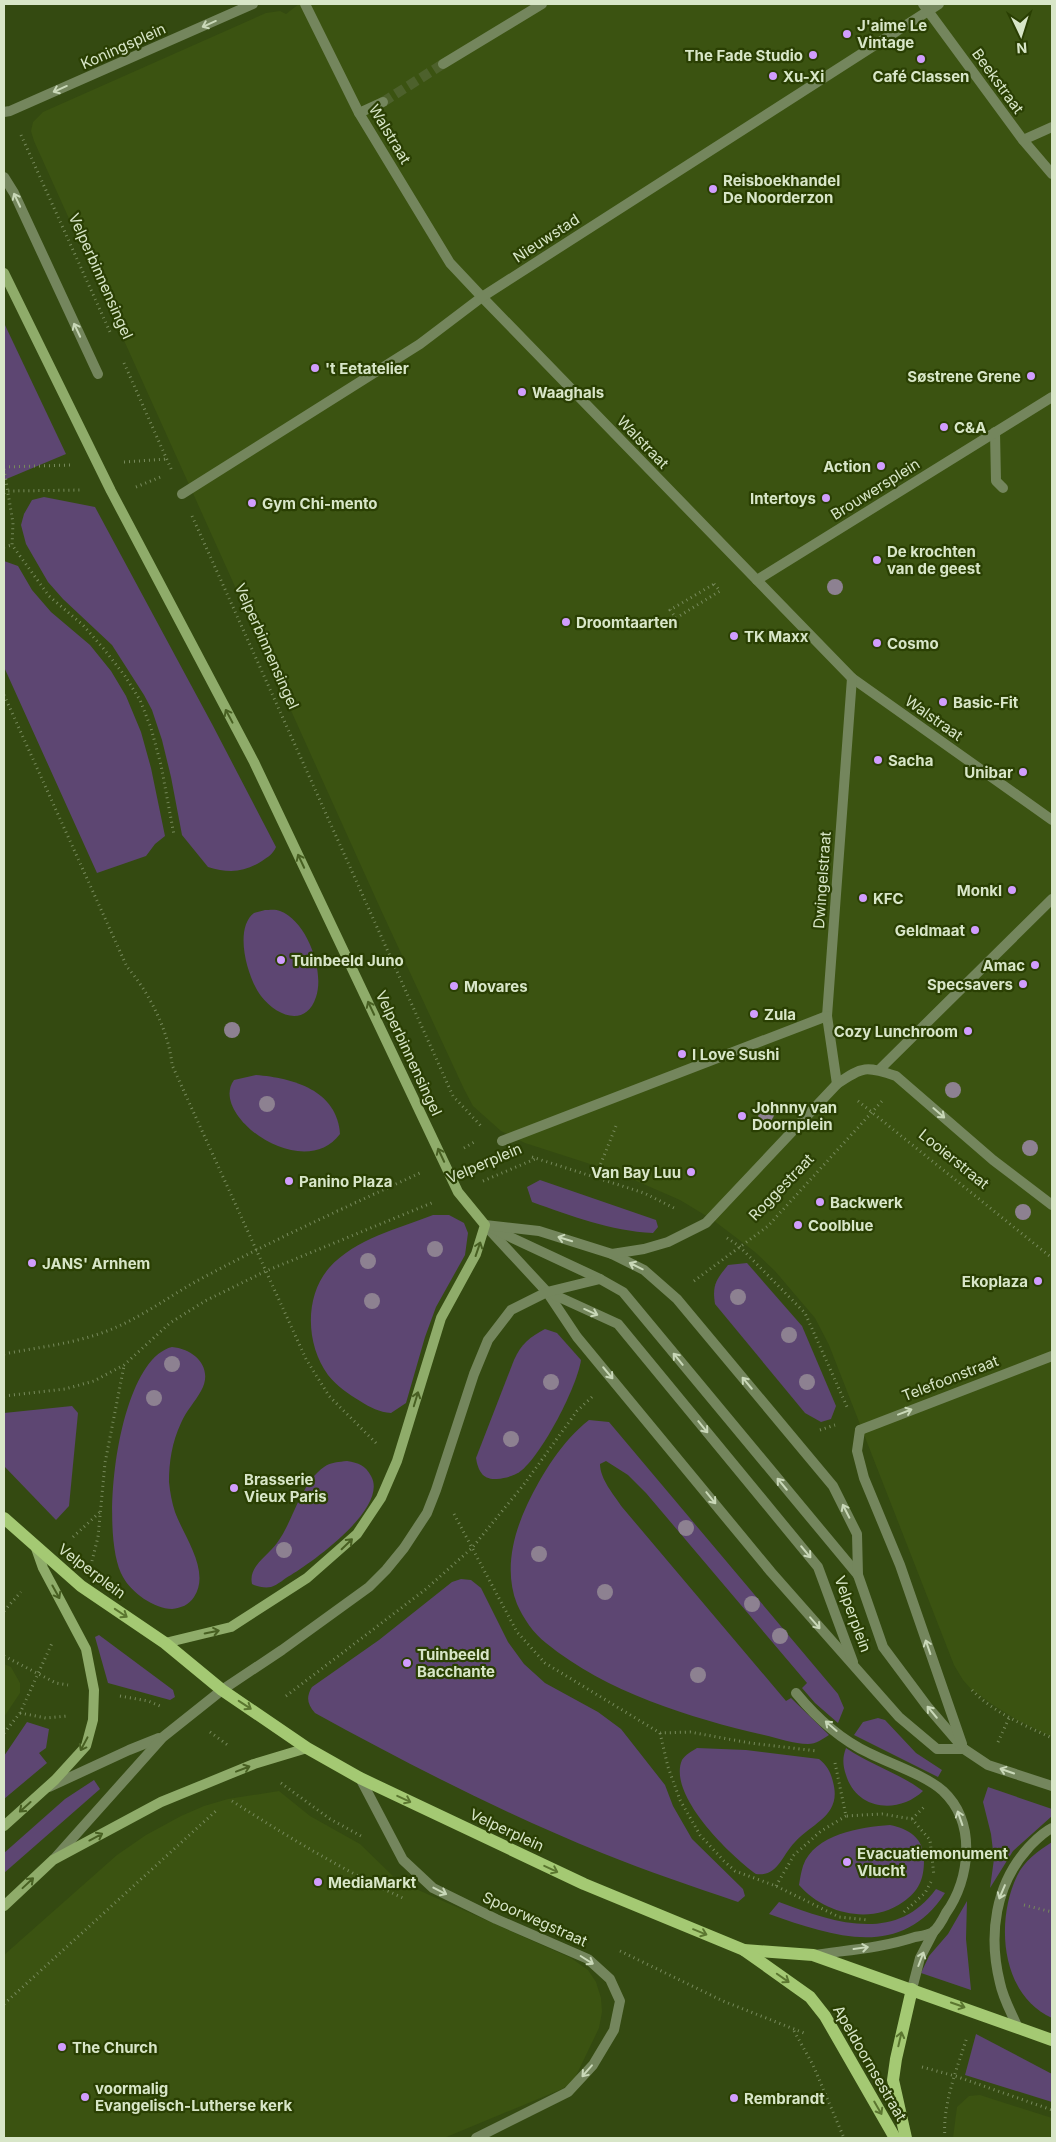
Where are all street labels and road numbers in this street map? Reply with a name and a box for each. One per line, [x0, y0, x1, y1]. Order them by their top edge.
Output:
street label: Koningsplein [78, 19, 168, 73]
street label: Beekstraat [968, 45, 1028, 117]
street label: Walstraat [365, 101, 415, 167]
street label: Velperbinnensingel [65, 210, 137, 342]
street label: Nieuwstad [509, 210, 583, 266]
street label: Walstraat [613, 412, 673, 473]
street label: Brouwersplein [827, 454, 923, 524]
street label: Velperbinnensingel [231, 580, 303, 712]
street label: Walstraat [901, 691, 967, 745]
street label: Dwingelstraat [809, 831, 835, 929]
street label: Velperbinnensingel [372, 987, 446, 1119]
street label: Looierstraat [915, 1125, 993, 1193]
street label: Velperplein [444, 1139, 524, 1187]
street label: Roggestraat [744, 1149, 818, 1224]
street label: Telefoonstraat [899, 1351, 1001, 1405]
street label: Velperplein [54, 1539, 130, 1603]
street label: Velperplein [830, 1573, 876, 1655]
street label: Velperplein [467, 1805, 547, 1855]
street label: Spoorwegstraat [480, 1887, 590, 1951]
street label: Apeldoornsestraat [829, 2002, 911, 2124]

